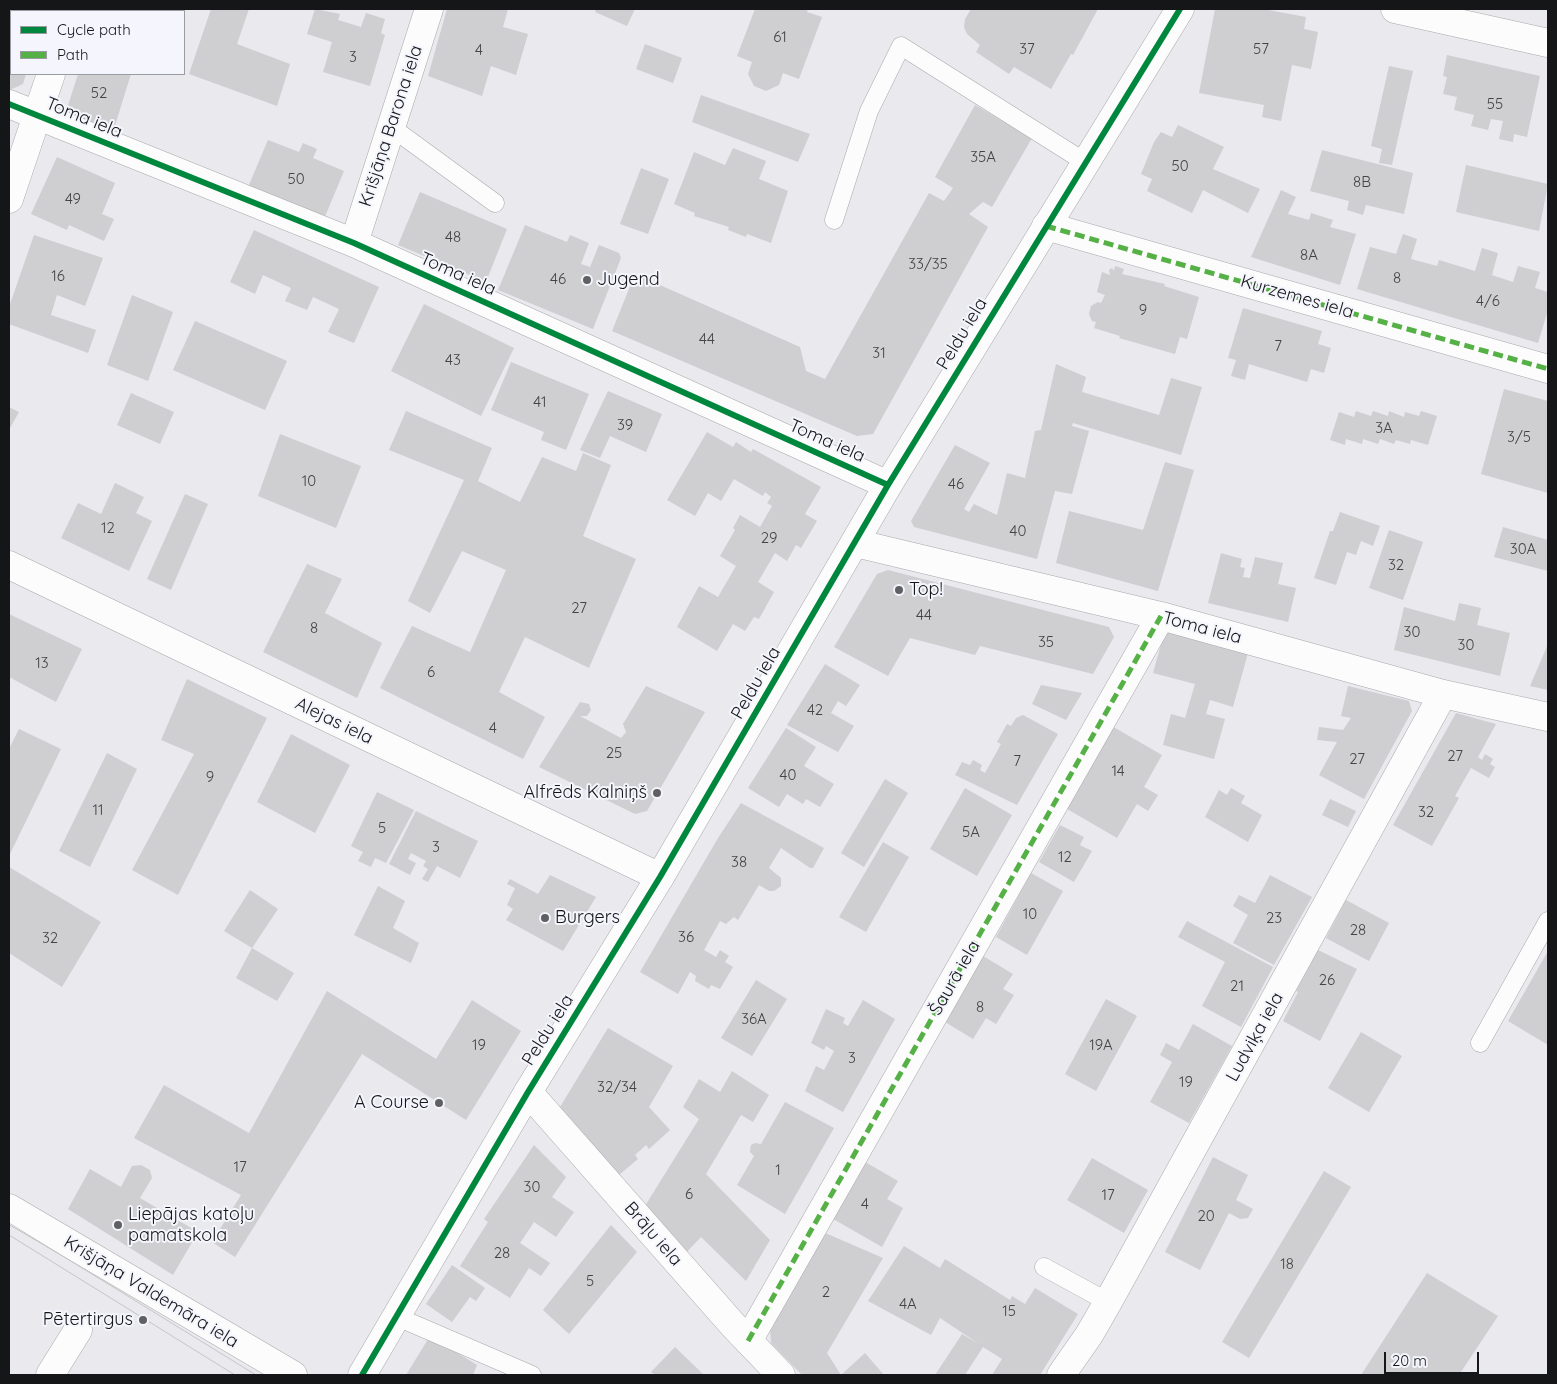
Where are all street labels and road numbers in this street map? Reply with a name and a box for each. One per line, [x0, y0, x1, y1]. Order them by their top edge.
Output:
street label: Krišjāņa Barona iela [355, 43, 427, 209]
street label: Toma iela [42, 93, 126, 143]
street label: Toma iela [417, 248, 499, 300]
street label: Kurzemes iela [1238, 271, 1356, 323]
street label: Peldu iela [932, 294, 992, 374]
street label: Toma iela [786, 415, 868, 467]
street label: Toma iela [1160, 607, 1244, 649]
street label: Peldu iela [727, 643, 785, 723]
street label: Alejas iela [292, 693, 376, 749]
street label: Šaurā iela [925, 937, 985, 1019]
street label: Ludviķa iela [1222, 989, 1288, 1085]
street label: Peldu iela [518, 990, 578, 1070]
street label: Brāļu iela [619, 1198, 687, 1270]
street label: Krišjāņa Valdemāra iela [60, 1231, 242, 1353]

